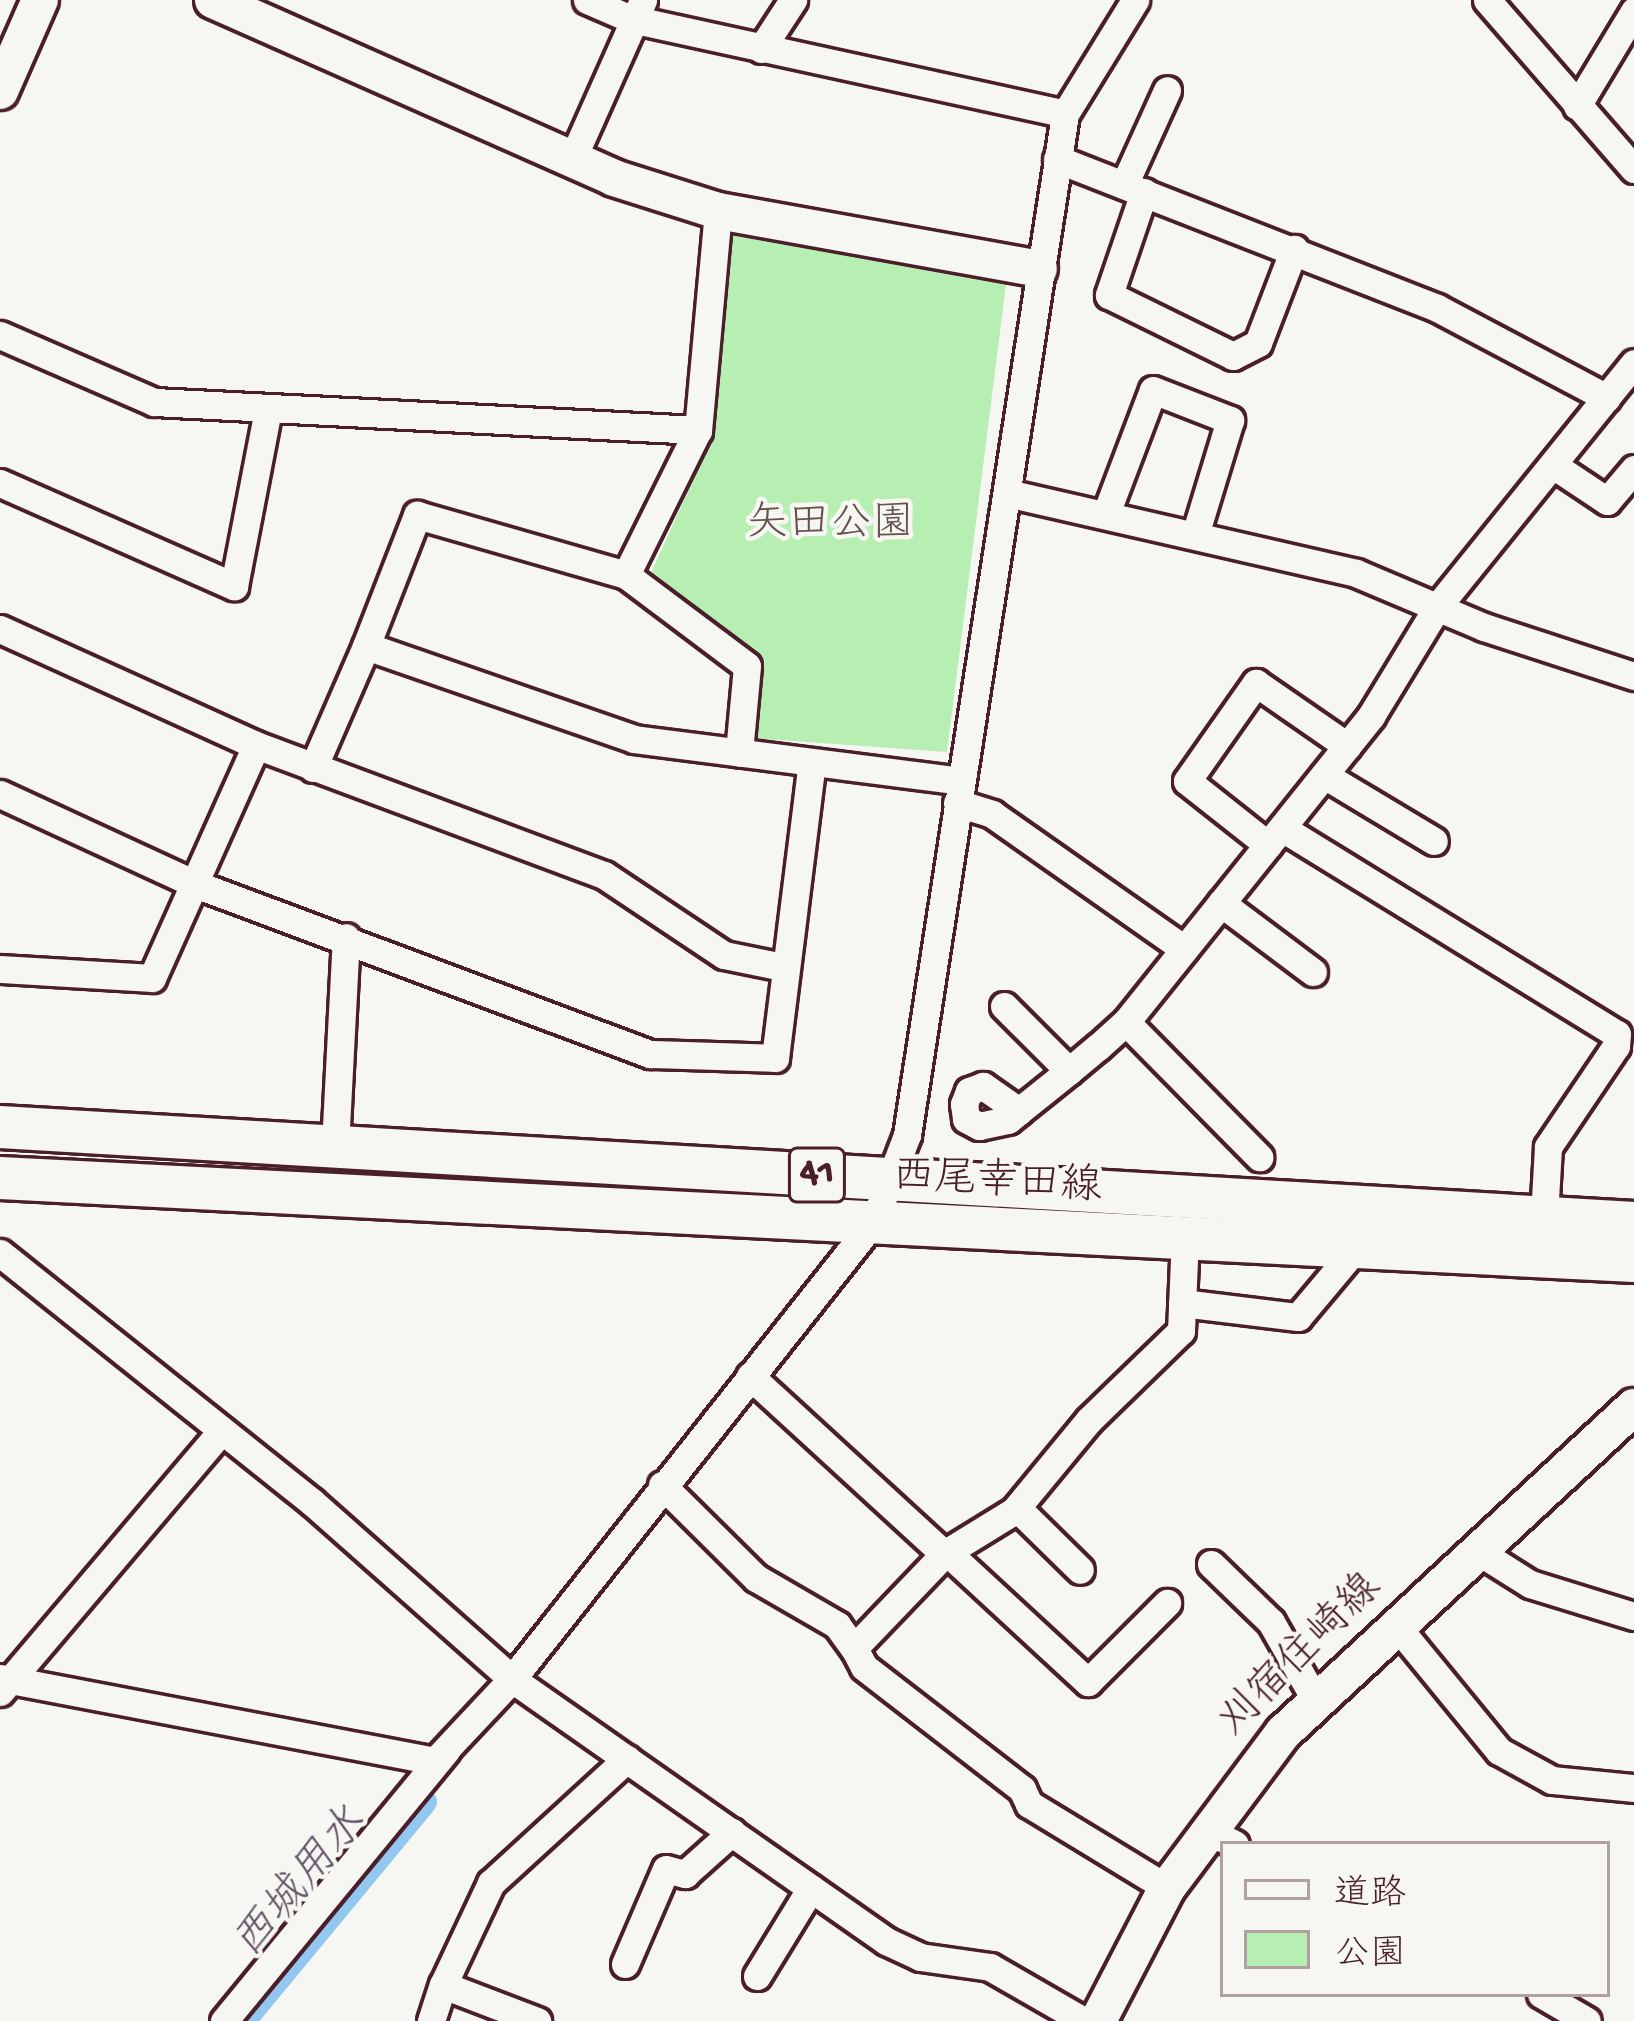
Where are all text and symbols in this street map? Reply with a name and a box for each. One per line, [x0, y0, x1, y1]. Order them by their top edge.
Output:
park label: 矢田公園 [746, 502, 914, 552]
road number: 41 [787, 1142, 847, 1208]
street label: 西尾幸田線 [891, 1154, 1103, 1216]
street label: 刈宿住崎線 [1210, 1565, 1394, 1749]
water label: 西城用水 [223, 1799, 381, 1971]
legend [1220, 1841, 1610, 1997]
text: 道路 [1334, 1875, 1406, 1918]
text: 公園 [1334, 1935, 1406, 1978]

